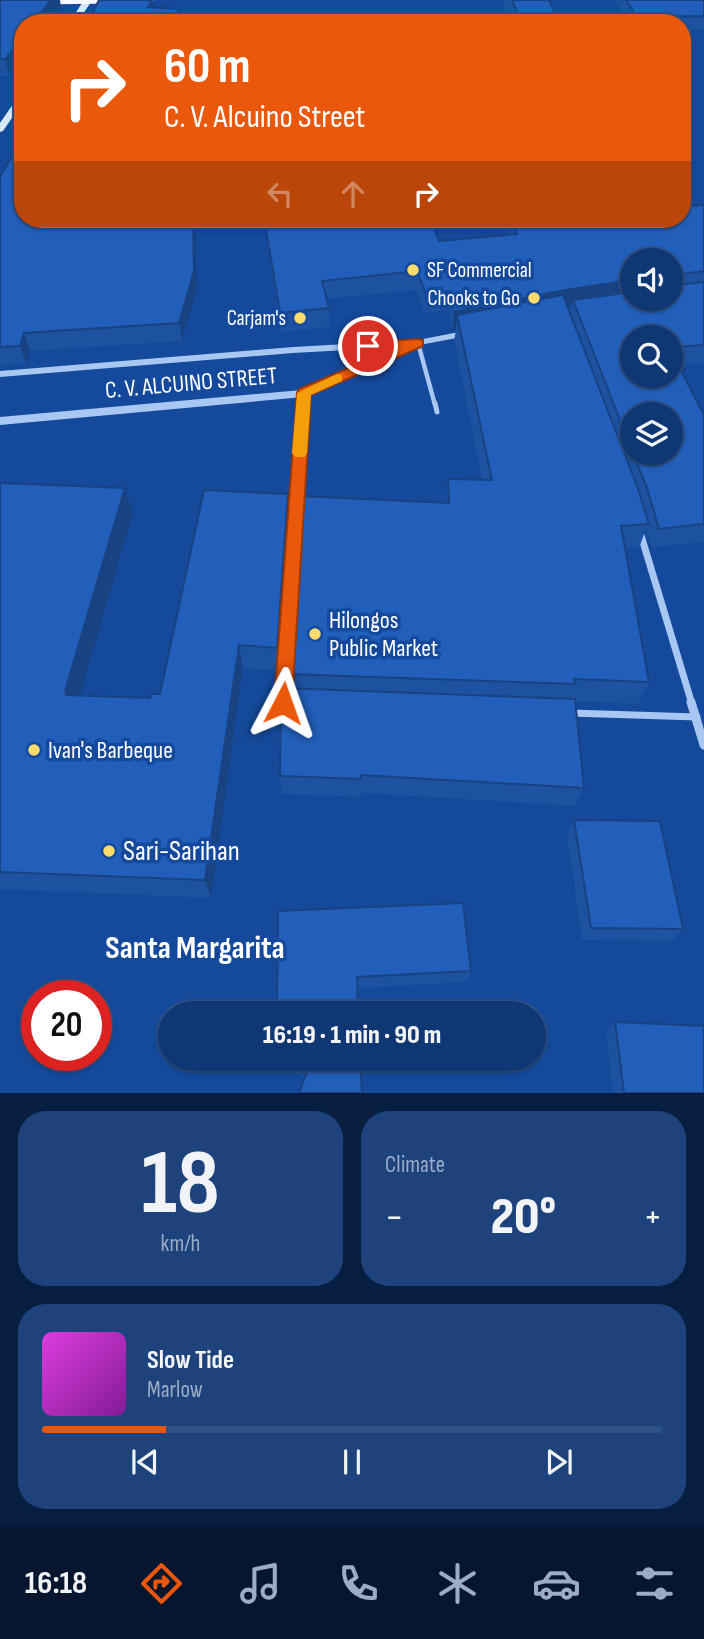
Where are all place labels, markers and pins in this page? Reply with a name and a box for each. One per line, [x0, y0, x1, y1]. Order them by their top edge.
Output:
place label: SF Commercial [427, 258, 532, 283]
marker: SF Commercial [405, 262, 421, 278]
place label: Chooks to Go [427, 286, 520, 311]
marker: Chooks to Go [526, 290, 542, 306]
place label: Carjam's [227, 306, 286, 331]
marker: Carjam's [292, 310, 308, 326]
pin [338, 316, 398, 376]
place label: Hilongos Public Market [329, 606, 438, 663]
marker: Hilongos Public Market [307, 626, 323, 642]
place label: Ivan's Barbeque [48, 736, 173, 765]
marker: Ivan's Barbeque [26, 742, 42, 758]
place label: Sari-Sarihan [123, 835, 240, 868]
marker: Sari-Sarihan [101, 843, 117, 859]

